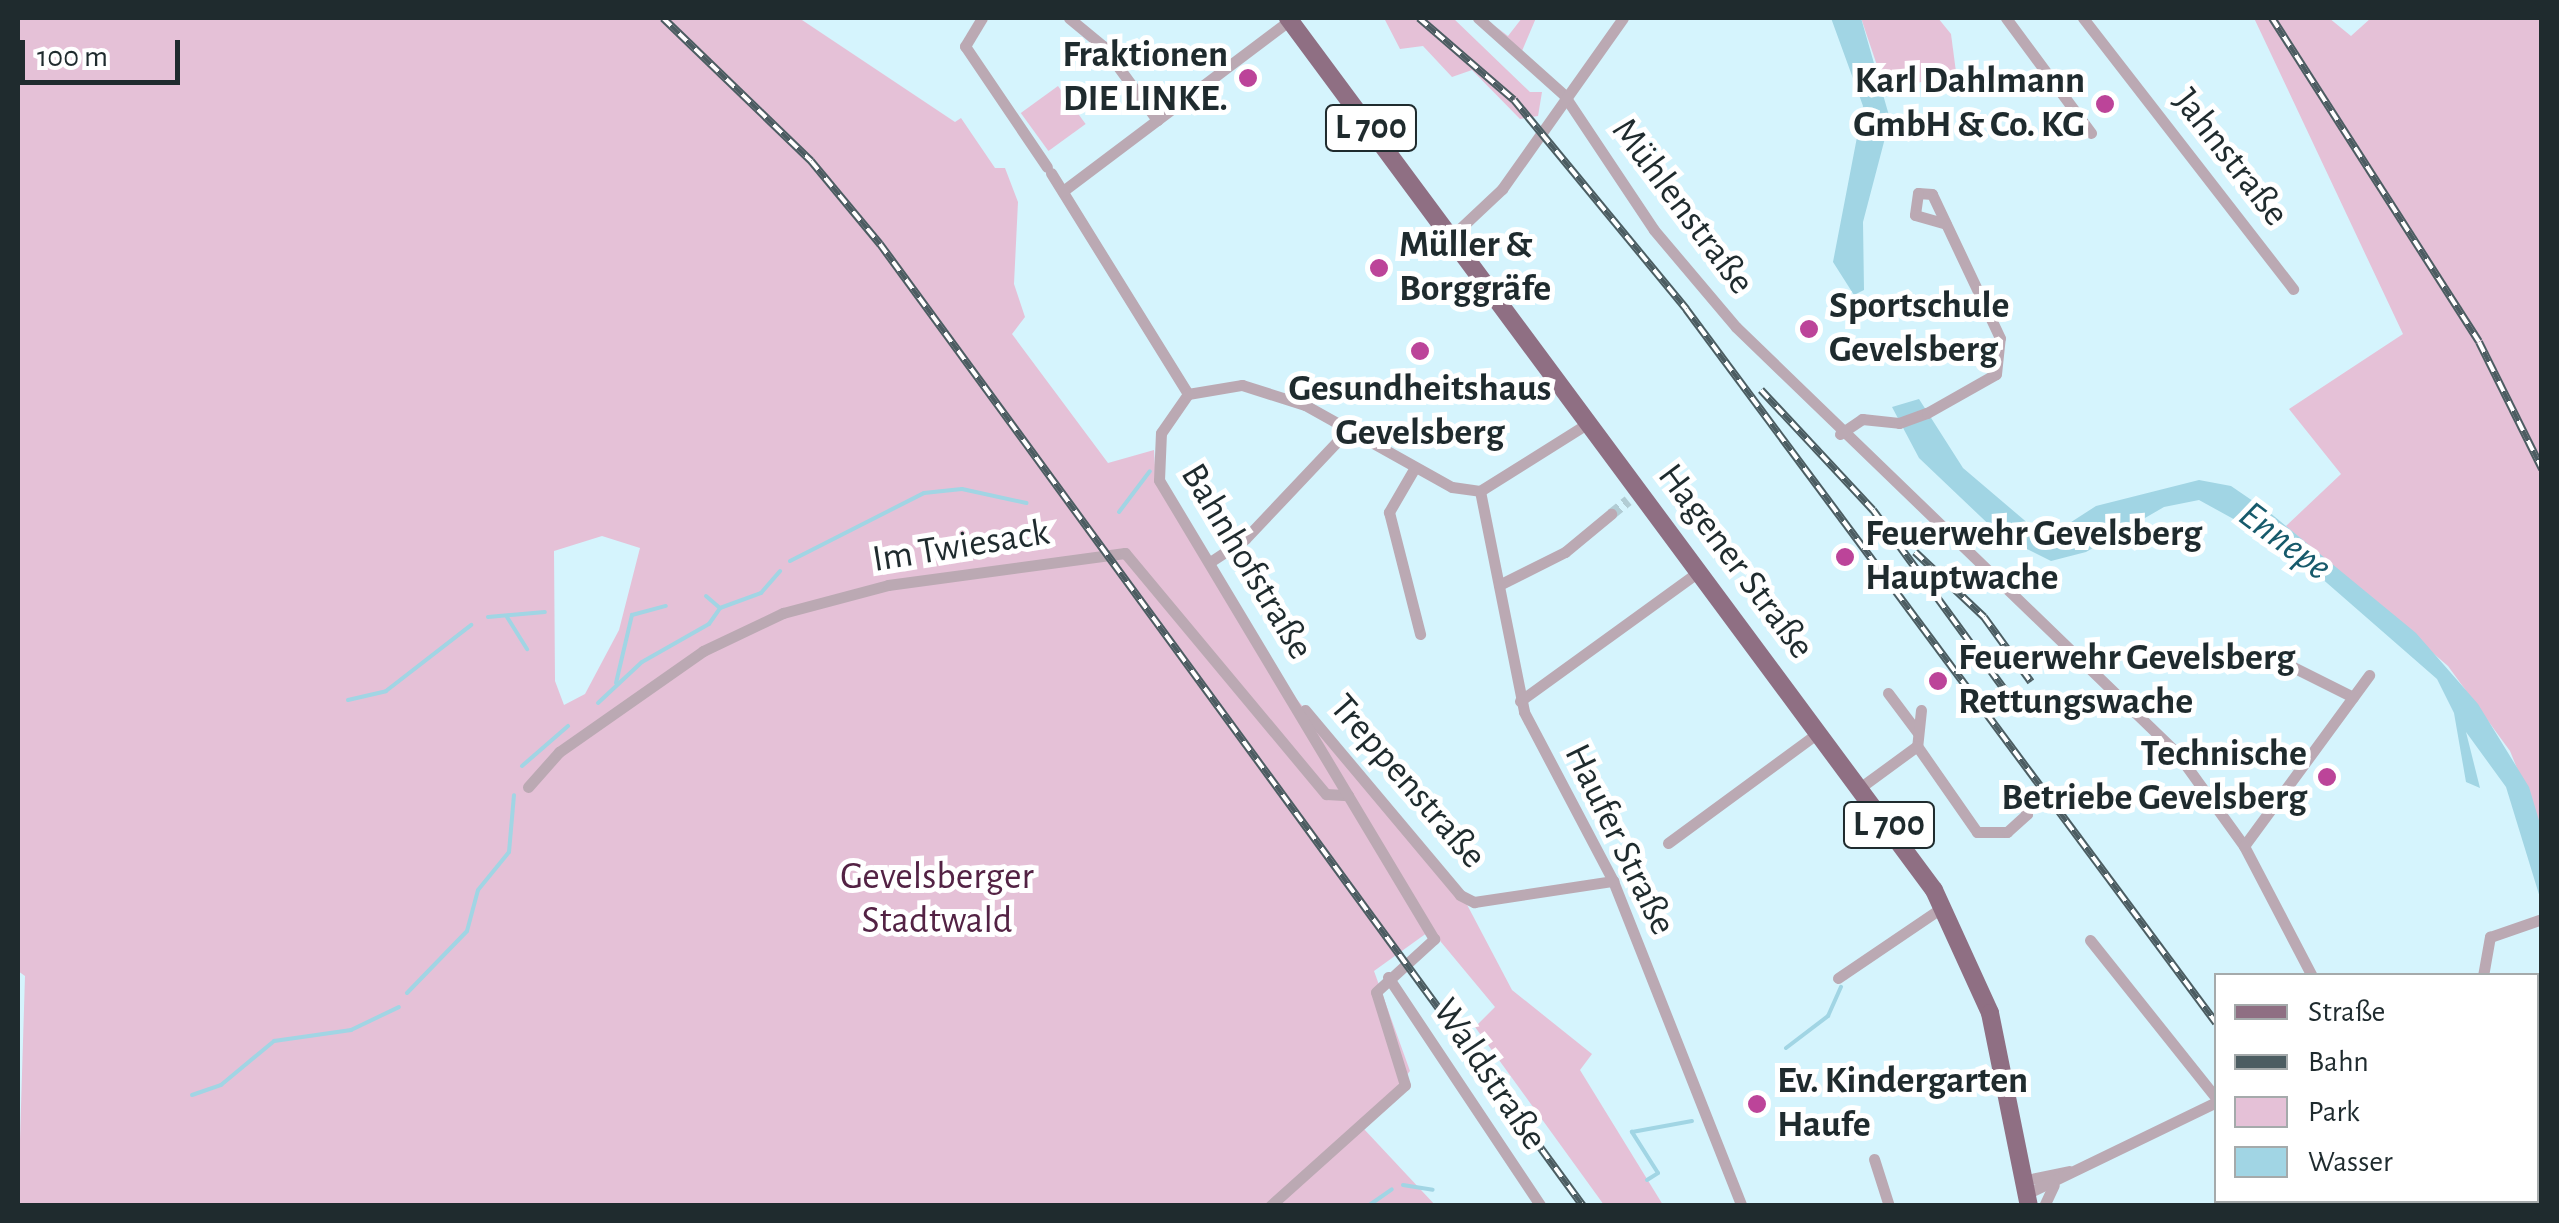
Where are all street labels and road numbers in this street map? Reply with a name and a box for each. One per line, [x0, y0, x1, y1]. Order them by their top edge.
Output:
street label: Jahnstraße [2162, 80, 2298, 236]
road number: L 700 [1324, 98, 1418, 158]
street label: Mühlenstraße [1601, 110, 1763, 304]
street label: Hagener Straße [1647, 455, 1823, 669]
street label: Bahnhofstraße [1170, 456, 1322, 668]
street label: Im Twiesack [869, 511, 1053, 583]
street label: Treppenstraße [1319, 686, 1495, 878]
street label: Haufer Straße [1553, 737, 1685, 943]
road number: L 700 [1842, 795, 1936, 855]
street label: Waldstraße [1422, 991, 1556, 1159]

